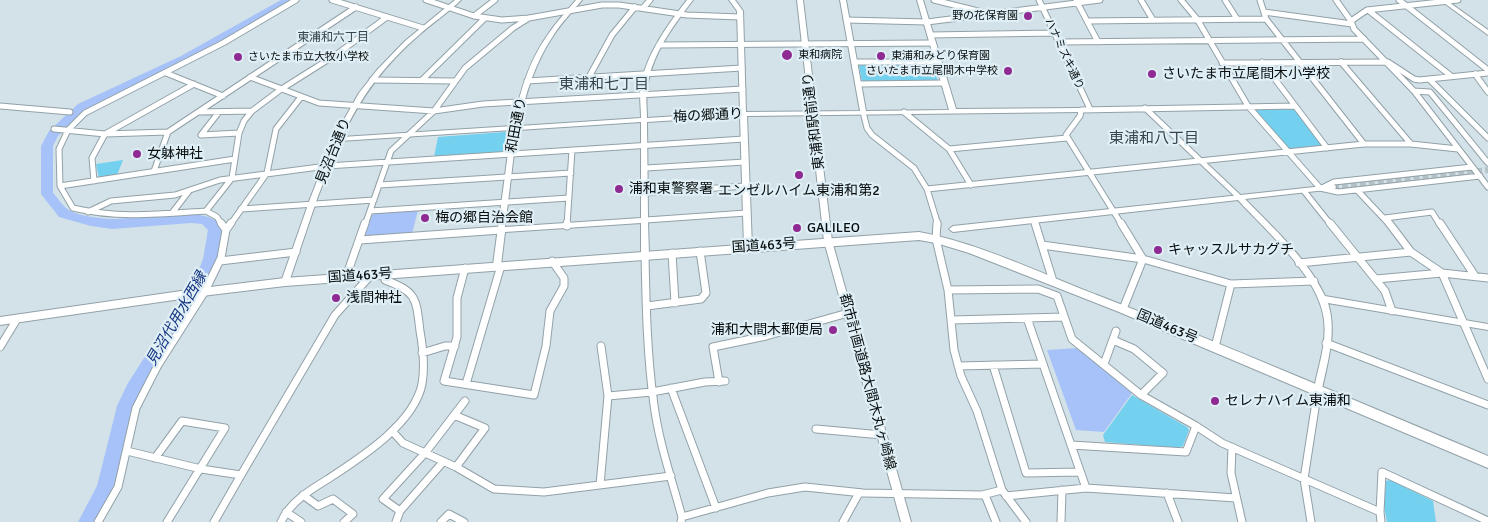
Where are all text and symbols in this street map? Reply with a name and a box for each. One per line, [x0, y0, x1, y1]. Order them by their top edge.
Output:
place label: 野の花保育園 [952, 9, 1018, 23]
marker: 野の花保育園 [1022, 10, 1034, 22]
street label: ハナミズキ通り [1042, 16, 1086, 92]
district label: 東浦和六丁目 [297, 31, 369, 45]
marker: 東和病院 [780, 48, 794, 62]
place label: 東和病院 [798, 48, 842, 62]
place label: 東浦和みどり保育園 [891, 49, 990, 63]
place label: さいたま市立大牧小学校 [248, 50, 369, 64]
marker: 東浦和みどり保育園 [875, 50, 887, 62]
marker: さいたま市立大牧小学校 [232, 51, 244, 63]
place label: さいたま市立尾間木中学校 [866, 64, 998, 78]
marker: さいたま市立尾間木中学校 [1002, 65, 1014, 77]
place label: さいたま市立尾間木小学校 [1162, 66, 1330, 82]
marker: さいたま市立尾間木小学校 [1146, 68, 1158, 80]
street label: 東浦和駅前通り [800, 71, 828, 171]
district label: 東浦和七丁目 [559, 76, 649, 94]
street label: 和田通り [503, 96, 531, 154]
street label: 梅の郷通り [673, 106, 743, 126]
street label: 見沼台通り [313, 115, 355, 187]
district label: 東浦和八丁目 [1109, 130, 1199, 148]
place label: 女躰神社 [147, 146, 203, 162]
marker: 女躰神社 [131, 148, 143, 160]
marker: エンゼルハイム東浦和第2 [793, 169, 805, 181]
place label: 浦和東警察署 [629, 181, 713, 197]
marker: 浦和東警察署 [613, 183, 625, 195]
place label: エンゼルハイム東浦和第2 [718, 183, 880, 199]
place label: 梅の郷自治会館 [435, 210, 533, 226]
marker: 梅の郷自治会館 [419, 212, 431, 224]
place label: GALILEO [807, 220, 860, 236]
marker: GALILEO [791, 222, 803, 234]
street label: 国道463号 [731, 235, 797, 257]
place label: キャッスルサカグチ [1168, 242, 1294, 258]
marker: キャッスルサカグチ [1152, 244, 1164, 256]
street label: 国道463号 [327, 265, 393, 287]
water label: 見沼代用水西縁 [143, 269, 211, 369]
place label: 浅間神社 [346, 290, 402, 306]
marker: 浅間神社 [330, 292, 342, 304]
street label: 都市計画道路大間木丸ヶ崎線 [835, 292, 899, 472]
street label: 国道463号 [1134, 307, 1200, 347]
place label: 浦和大間木郵便局 [711, 322, 823, 338]
marker: 浦和大間木郵便局 [827, 324, 839, 336]
place label: セレナハイム東浦和 [1225, 393, 1351, 409]
marker: セレナハイム東浦和 [1209, 395, 1221, 407]

